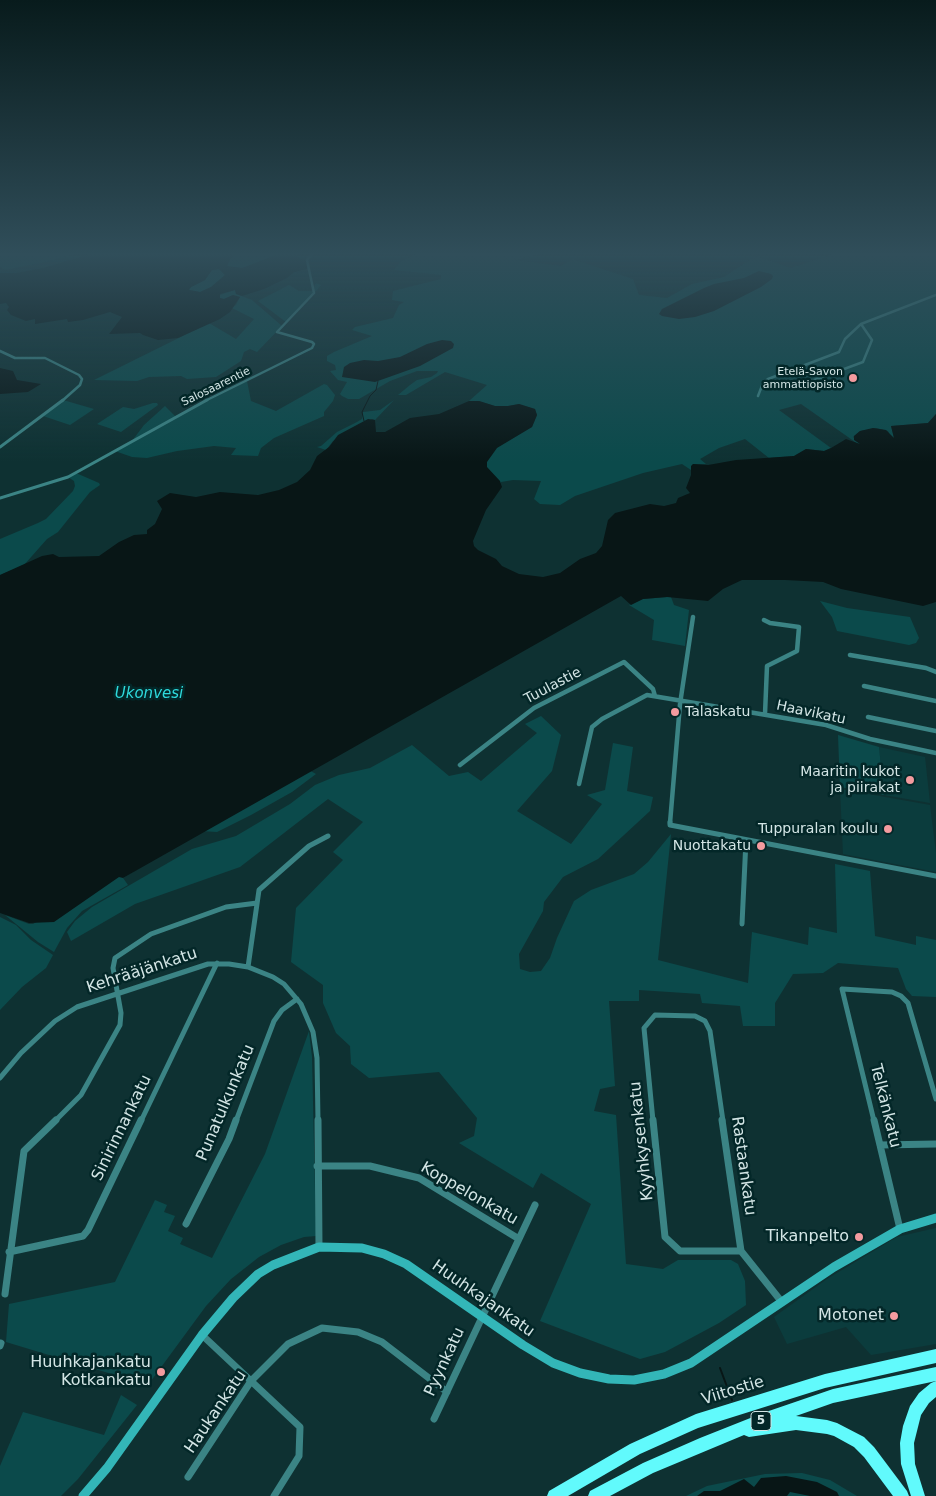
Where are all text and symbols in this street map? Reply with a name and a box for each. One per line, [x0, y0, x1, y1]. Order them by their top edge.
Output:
street label: Salosaarentie [179, 365, 253, 409]
place label: Etelä-Savon ammattiopisto [763, 365, 843, 391]
marker: Etelä-Savon ammattiopisto [847, 372, 859, 384]
street label: Tuulastie [522, 664, 584, 708]
water label: Ukonvesi [115, 685, 183, 703]
street label: Haavikatu [775, 697, 847, 729]
place label: Talaskatu [685, 704, 750, 720]
marker: Talaskatu [669, 706, 681, 718]
place label: Maaritin kukot ja piirakat [800, 764, 900, 796]
marker: Maaritin kukot ja piirakat [904, 774, 916, 786]
place label: Tuppuralan koulu [758, 821, 878, 837]
marker: Tuppuralan koulu [882, 823, 894, 835]
place label: Nuottakatu [673, 838, 751, 854]
marker: Nuottakatu [755, 840, 767, 852]
street label: Kehrääjänkatu [84, 944, 200, 998]
street label: Punatulkunkatu [193, 1042, 259, 1164]
street label: Telkänkatu [865, 1062, 905, 1150]
street label: Sinirinnankatu [88, 1072, 156, 1184]
street label: Kyyhkysenkatu [626, 1080, 658, 1202]
street label: Rastaankatu [727, 1115, 759, 1217]
street label: Koppelonkatu [417, 1158, 521, 1230]
place label: Tikanpelto [766, 1227, 849, 1247]
marker: Tikanpelto [853, 1231, 865, 1243]
street label: Huuhkajankatu [428, 1256, 538, 1342]
place label: Motonet [818, 1306, 884, 1326]
marker: Motonet [888, 1310, 900, 1322]
street label: Pyynkatu [421, 1324, 469, 1400]
place label: Huuhkajankatu Kotkankatu [30, 1353, 151, 1391]
marker: Huuhkajankatu Kotkankatu [155, 1366, 167, 1378]
street label: Haukankatu [181, 1367, 251, 1457]
street label: Viitostie [699, 1372, 767, 1410]
road number: 5 [751, 1412, 771, 1430]

